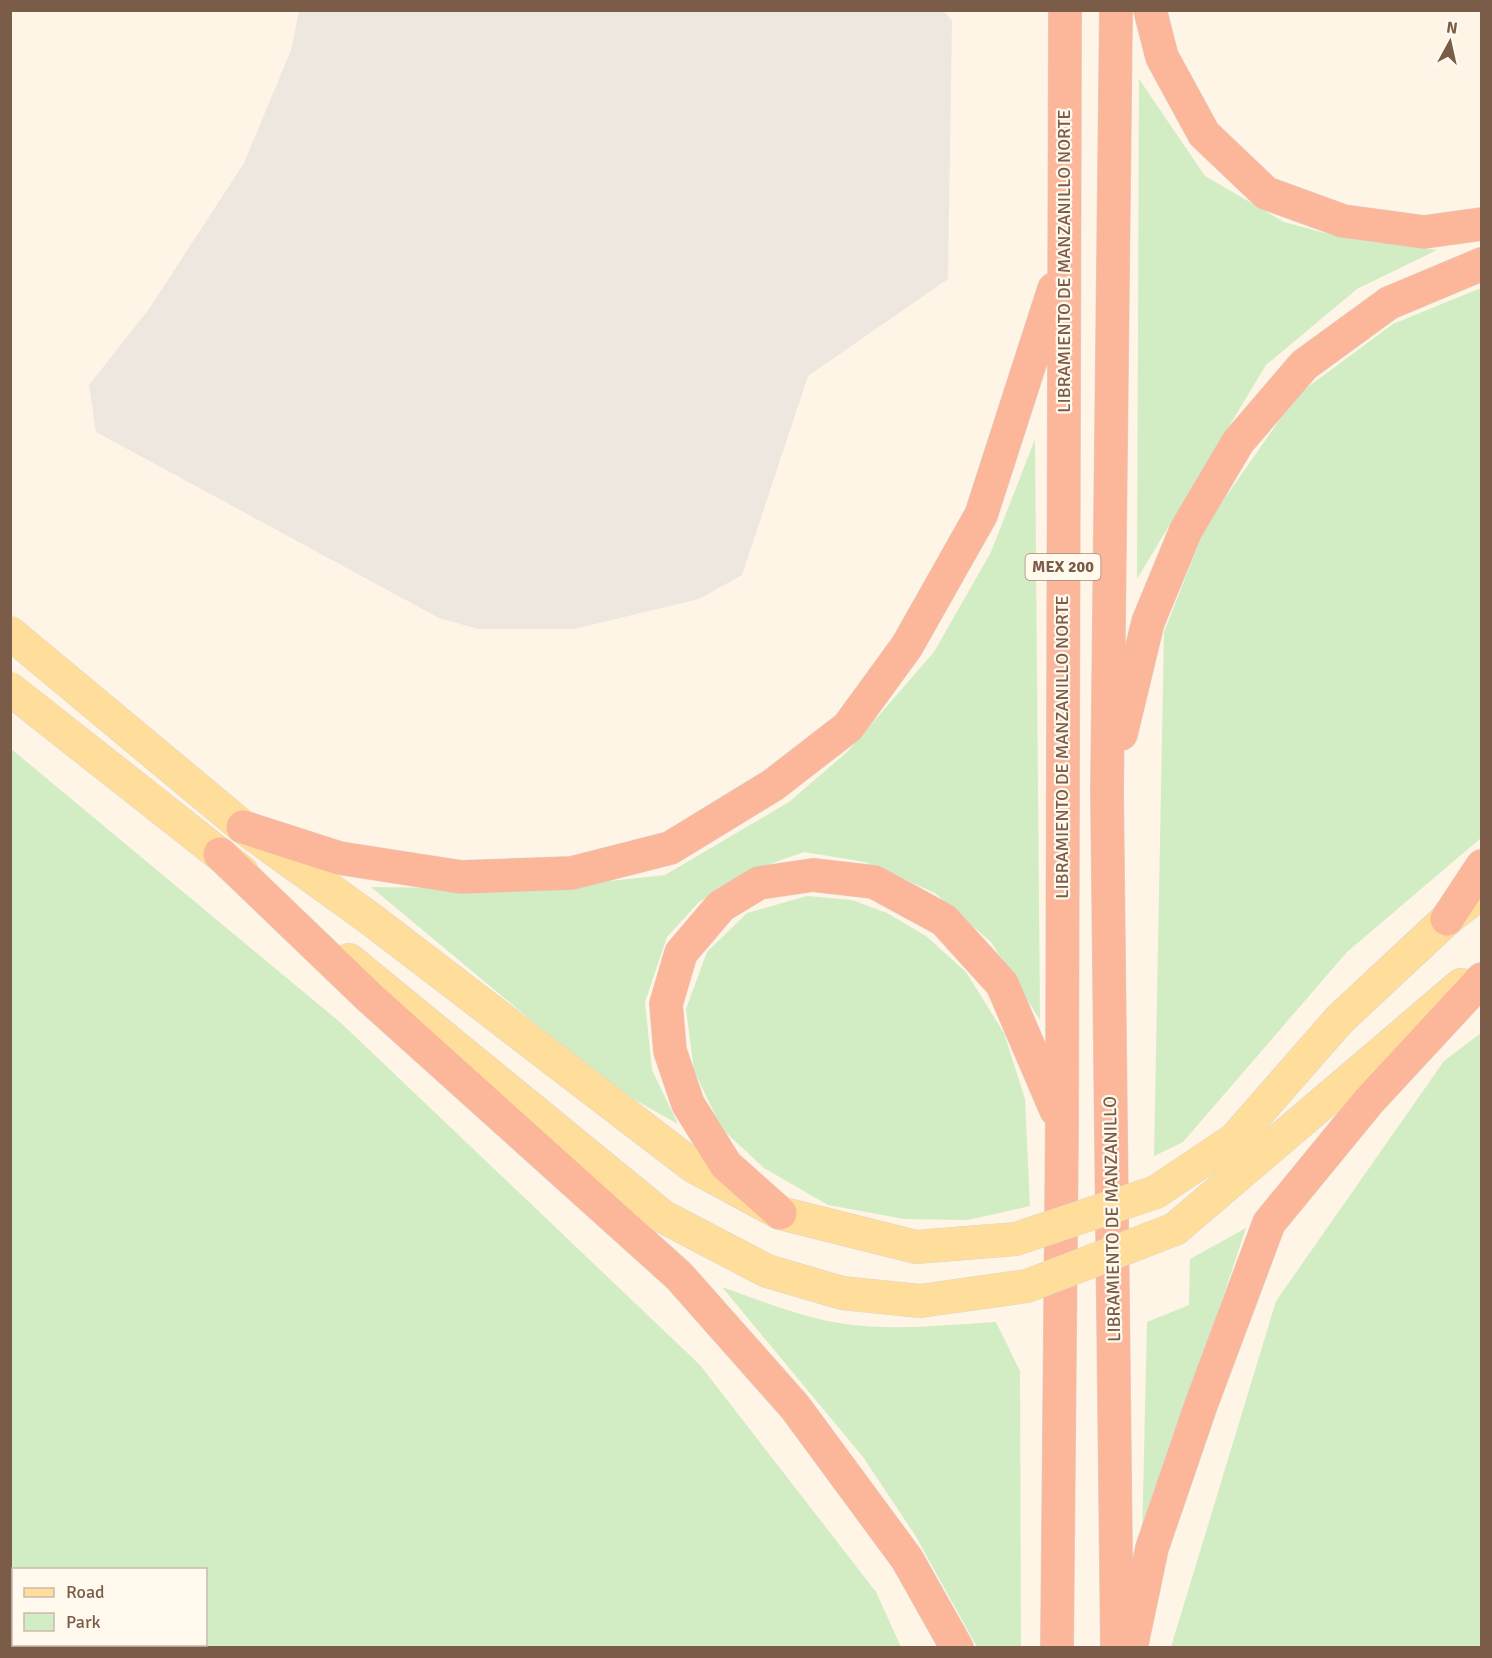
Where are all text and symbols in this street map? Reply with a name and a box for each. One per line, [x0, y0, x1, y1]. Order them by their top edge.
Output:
north arrow [1420, 12, 1480, 72]
text: N [1445, 17, 1459, 39]
street label: LIBRAMIENTO DE MANZANILLO NORTE [1053, 109, 1075, 413]
road number: MEX 200 [1026, 554, 1100, 580]
street label: LIBRAMIENTO DE MANZANILLO NORTE [1051, 595, 1073, 899]
street label: LIBRAMIENTO DE MANZANILLO [1099, 1096, 1125, 1342]
legend [12, 1568, 207, 1646]
text: Road [66, 1581, 105, 1603]
text: Park [66, 1611, 101, 1633]

